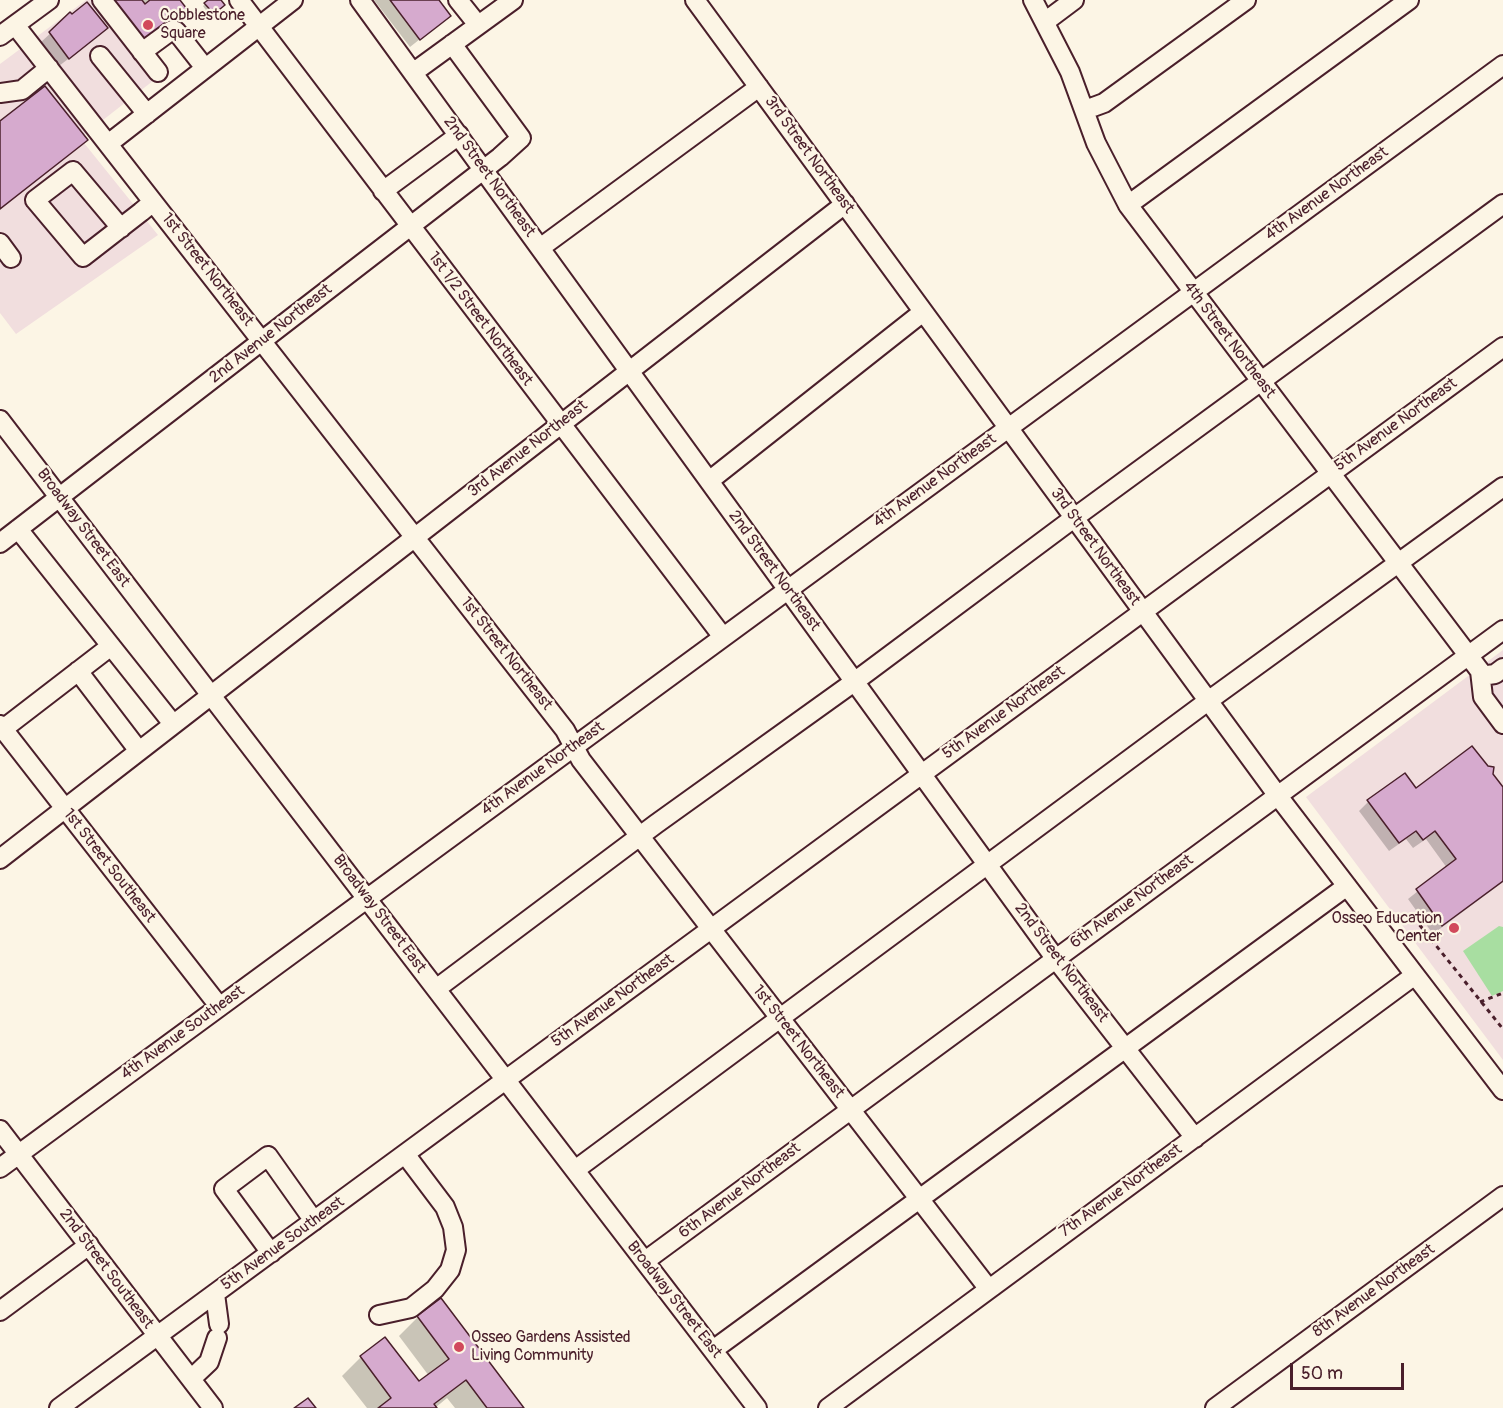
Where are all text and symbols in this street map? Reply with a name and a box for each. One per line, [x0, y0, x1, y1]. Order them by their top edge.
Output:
place label: Cobblestone Square [160, 6, 245, 44]
marker: Cobblestone Square [141, 18, 155, 32]
street label: 3rd Street Northeast [760, 93, 858, 217]
street label: 2nd Street Northeast [439, 113, 539, 241]
street label: 4th Avenue Northeast [1262, 143, 1392, 245]
street label: 1st Street Northeast [157, 210, 257, 330]
street label: 1st 1/2 Street Northeast [423, 248, 537, 390]
street label: 4th Street Northeast [1179, 278, 1279, 402]
street label: 2nd Avenue Northeast [206, 280, 336, 388]
street label: 5th Avenue Northeast [1331, 374, 1461, 476]
street label: 3rd Avenue Northeast [464, 396, 592, 502]
street label: 4th Avenue Northeast [870, 430, 1000, 532]
street label: Broadway Street East [32, 465, 134, 591]
street label: 3rd Street Northeast [1046, 485, 1144, 609]
street label: 2nd Street Northeast [724, 507, 824, 635]
street label: 1st Street Northeast [456, 594, 556, 714]
street label: 5th Avenue Northeast [939, 662, 1069, 764]
street label: 4th Avenue Northeast [478, 718, 608, 820]
street label: 1st Street Southeast [59, 805, 159, 927]
street label: Broadway Street East [328, 851, 430, 977]
street label: 6th Avenue Northeast [1067, 851, 1197, 953]
street label: 2nd Street Northeast [1010, 900, 1112, 1026]
place label: Osseo Education Center [1332, 909, 1442, 947]
marker: Osseo Education Center [1447, 921, 1461, 935]
street label: 5th Avenue Northeast [548, 950, 678, 1052]
street label: 4th Avenue Southeast [117, 982, 249, 1084]
street label: 1st Street Northeast [748, 982, 848, 1102]
street label: 6th Avenue Northeast [675, 1139, 805, 1243]
street label: 7th Avenue Northeast [1056, 1140, 1186, 1242]
street label: 5th Avenue Southeast [218, 1193, 348, 1295]
street label: 2nd Street Southeast [55, 1205, 157, 1333]
street label: Broadway Street East [622, 1238, 726, 1362]
street label: 8th Avenue Northeast [1309, 1240, 1439, 1342]
place label: Osseo Gardens Assisted Living Community [471, 1328, 631, 1366]
marker: Osseo Gardens Assisted Living Community [452, 1340, 466, 1354]
scale bar [1293, 1351, 1407, 1389]
text: 50 m [1301, 1362, 1343, 1385]

